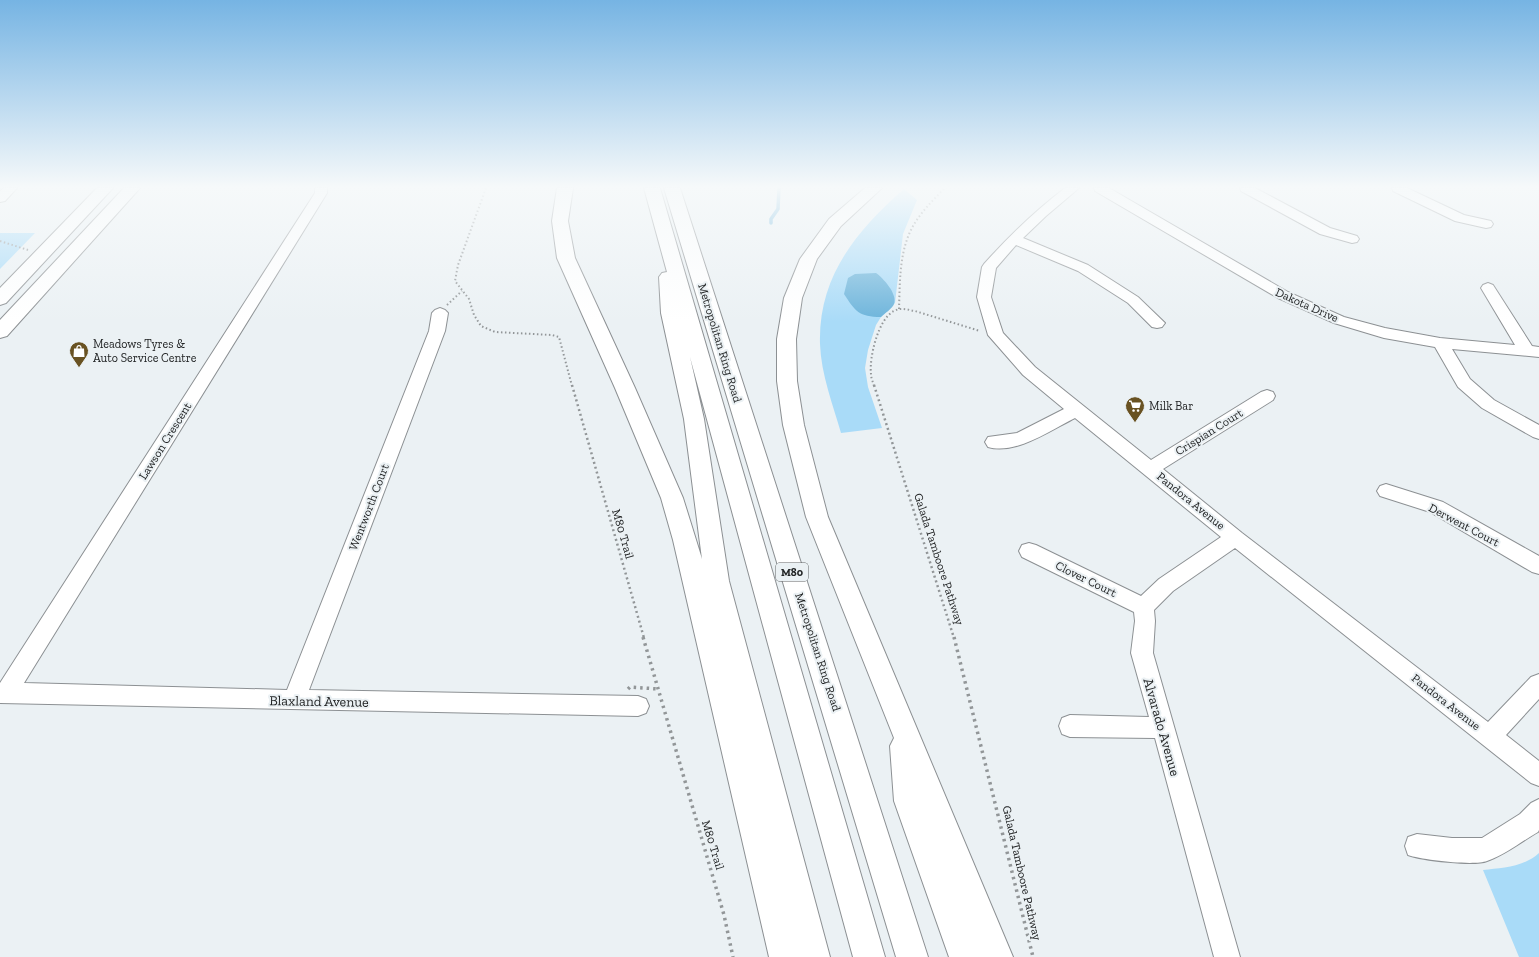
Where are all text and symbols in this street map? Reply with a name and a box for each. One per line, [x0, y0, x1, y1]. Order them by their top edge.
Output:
street label: Metropolitan Ring Road [695, 282, 745, 404]
street label: Dakota Drive [1273, 285, 1341, 325]
place label: Meadows Tyres & Auto Service Centre [93, 337, 197, 365]
shop icon: Meadows Tyres & Auto Service Centre [68, 340, 90, 368]
supermarket icon: Milk Bar [1124, 395, 1146, 423]
street label: Lawson Crescent [136, 399, 195, 482]
place label: Milk Bar [1149, 399, 1193, 413]
street label: Crispian Court [1173, 405, 1246, 458]
street label: Wentworth Court [346, 461, 392, 552]
street label: Pandora Avenue [1154, 469, 1228, 533]
street label: Galada Tamboore Pathway [911, 491, 967, 627]
street label: Derwent Court [1426, 501, 1502, 550]
street label: M80 Trail [609, 508, 637, 560]
street label: Clover Court [1053, 558, 1119, 600]
road number: M80 [776, 563, 808, 581]
street label: Metropolitan Ring Road [792, 591, 844, 713]
street label: Pandora Avenue [1409, 671, 1483, 733]
street label: Alvarado Avenue [1139, 676, 1184, 778]
street label: Blaxland Avenue [269, 692, 369, 711]
street label: Galada Tamboore Pathway [1000, 804, 1045, 943]
street label: M80 Trail [699, 819, 727, 871]

